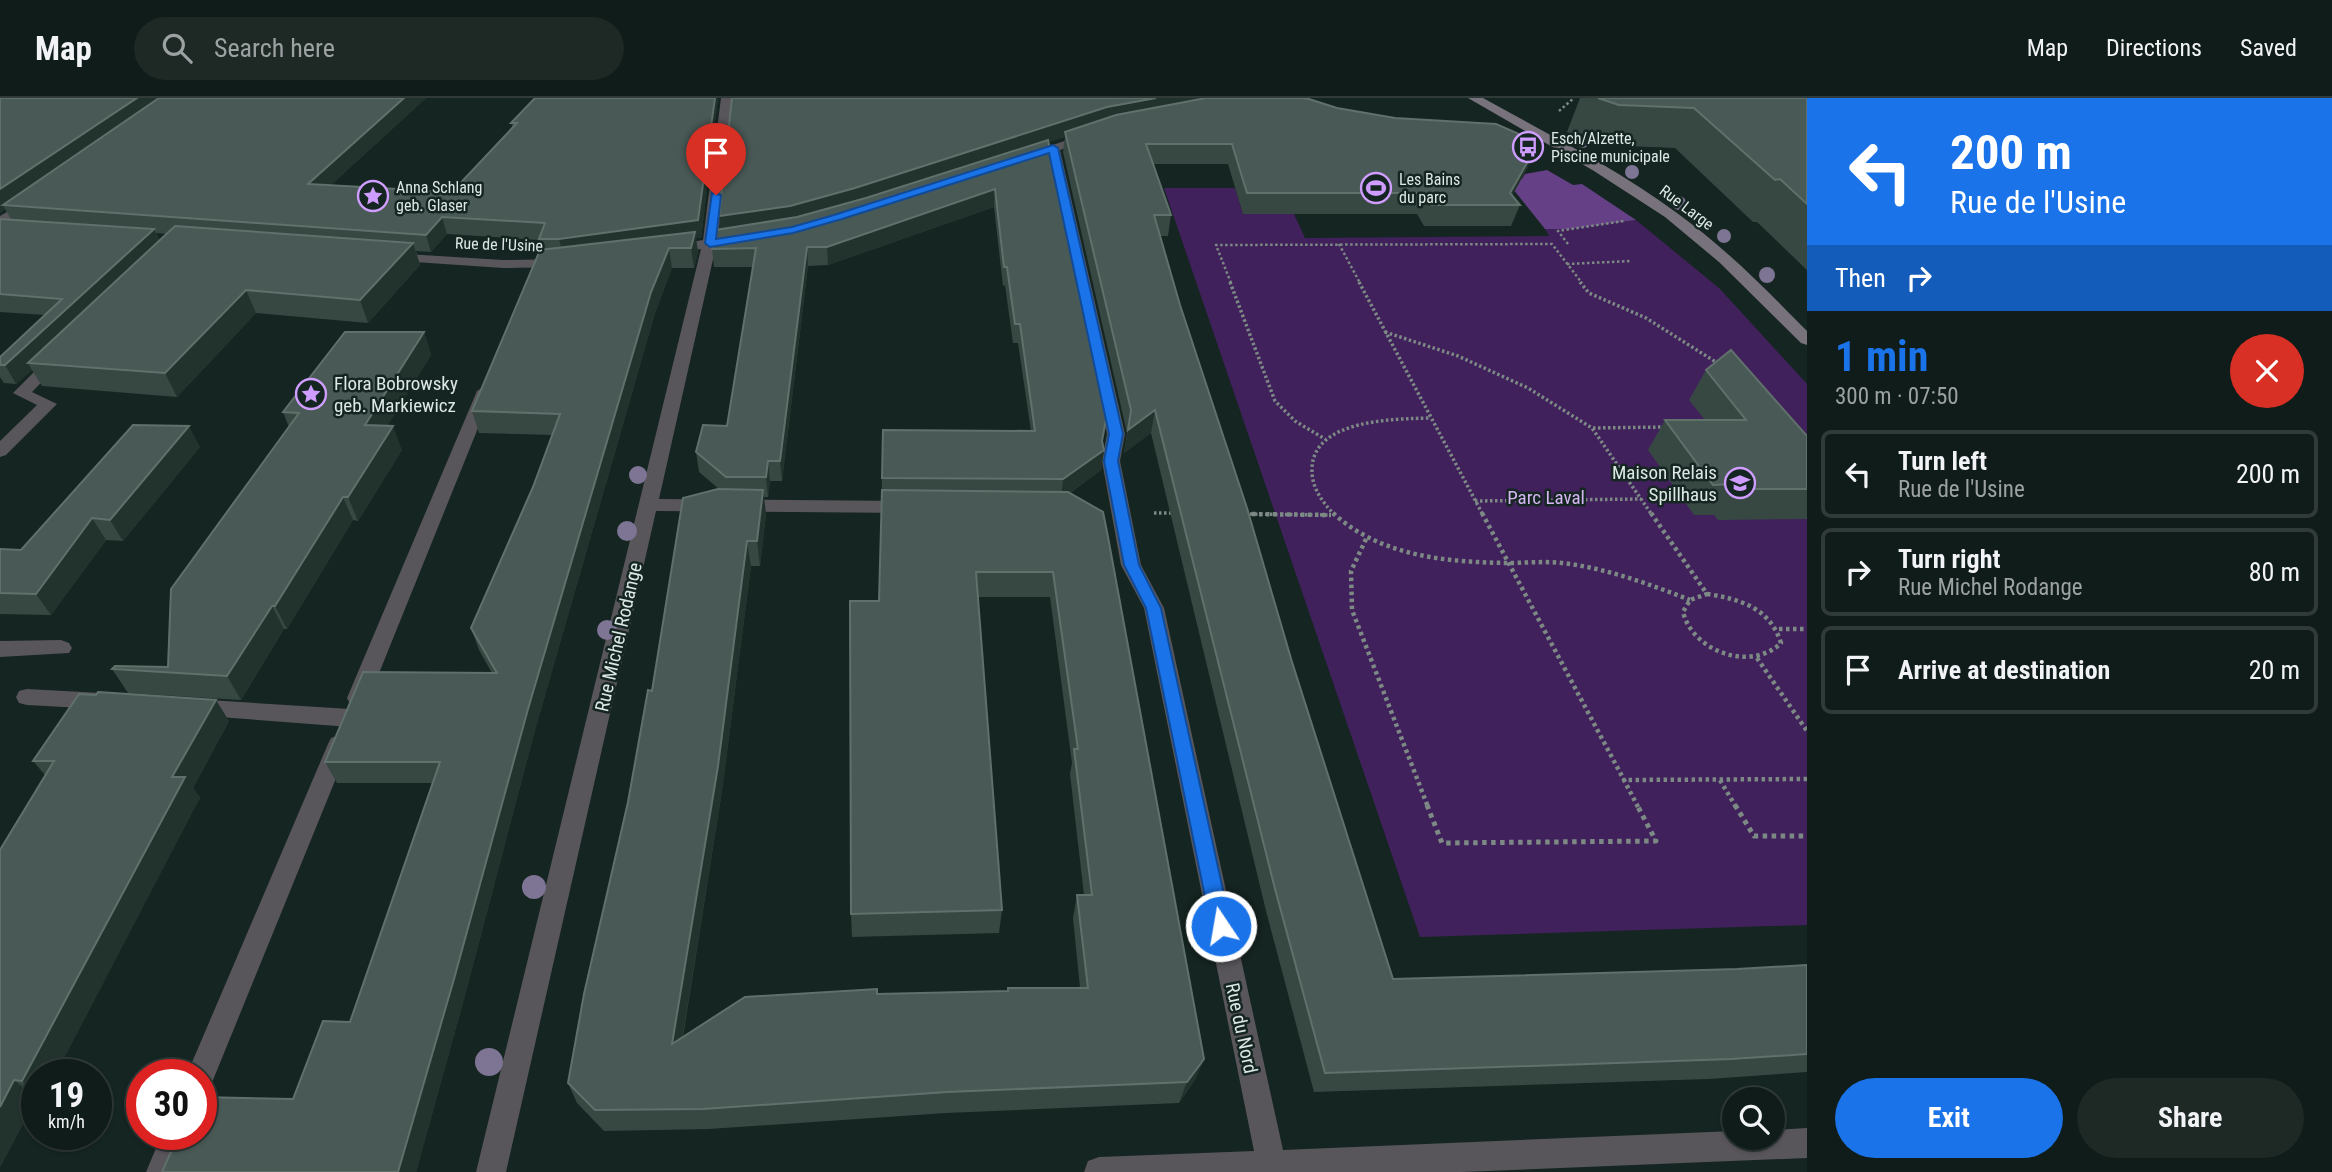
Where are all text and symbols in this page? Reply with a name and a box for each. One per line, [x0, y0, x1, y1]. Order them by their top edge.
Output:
search box [134, 17, 624, 80]
text: Map [35, 29, 92, 68]
icon: search [158, 29, 196, 67]
text: Search here [214, 33, 335, 63]
text: Map [2027, 34, 2068, 62]
text: Directions [2106, 34, 2202, 62]
text: Saved [2240, 34, 2297, 62]
pin [686, 123, 746, 195]
text: 200 m [1950, 124, 2072, 181]
icon: left [1835, 126, 1926, 217]
place label: Esch/Alzette, Piscine municipale [1551, 129, 1670, 166]
bus stop icon: Esch/Alzette, Piscine municipale [1511, 130, 1545, 164]
icon: arrive [697, 134, 735, 172]
place label: Les Bains du parc [1399, 170, 1460, 207]
sports icon: Les Bains du parc [1359, 171, 1393, 205]
place label: Anna Schlang geb. Glaser [396, 178, 482, 215]
place icon: Anna Schlang geb. Glaser [356, 179, 390, 213]
street label: Rue Large [1656, 181, 1717, 234]
text: Rue de l'Usine [1950, 183, 2126, 221]
street label: Rue de l'Usine [455, 233, 543, 256]
icon: right [1900, 259, 1938, 297]
text: Then [1835, 263, 1886, 293]
text: 1 min [1835, 332, 1928, 381]
button: close [2230, 334, 2304, 408]
place label: Flora Bobrowsky geb. Markiewicz [334, 372, 458, 417]
place icon: Flora Bobrowsky geb. Markiewicz [294, 377, 328, 411]
text: 300 m · 07:50 [1835, 383, 1959, 410]
text: Turn left [1898, 446, 1987, 476]
icon: left [1839, 455, 1877, 493]
text: 200 m [2236, 459, 2300, 489]
place label: Maison Relais Spillhaus [1612, 461, 1717, 506]
school or university icon: Maison Relais Spillhaus [1723, 466, 1757, 500]
text: Rue de l'Usine [1898, 476, 2025, 503]
park label: Parc Laval [1507, 486, 1585, 509]
text: Turn right [1898, 544, 2000, 574]
icon: right [1839, 553, 1877, 591]
text: 80 m [2249, 557, 2300, 587]
street label: Rue Michel Rodange [590, 560, 647, 714]
text: Rue Michel Rodange [1898, 574, 2083, 601]
icon: arrive [1839, 651, 1877, 689]
text: Arrive at destination [1898, 655, 2110, 685]
text: 20 m [2249, 655, 2300, 685]
position arrow [1184, 889, 1258, 963]
street label: Rue du Nord [1221, 981, 1262, 1075]
speed limit sign: 30 [126, 1059, 217, 1150]
text: 19 [49, 1075, 84, 1116]
button: Exit [1835, 1078, 2063, 1158]
button: Share [2077, 1078, 2304, 1158]
map controls [1722, 1087, 1785, 1150]
button: search [1722, 1087, 1785, 1150]
text: km/h [48, 1111, 85, 1132]

